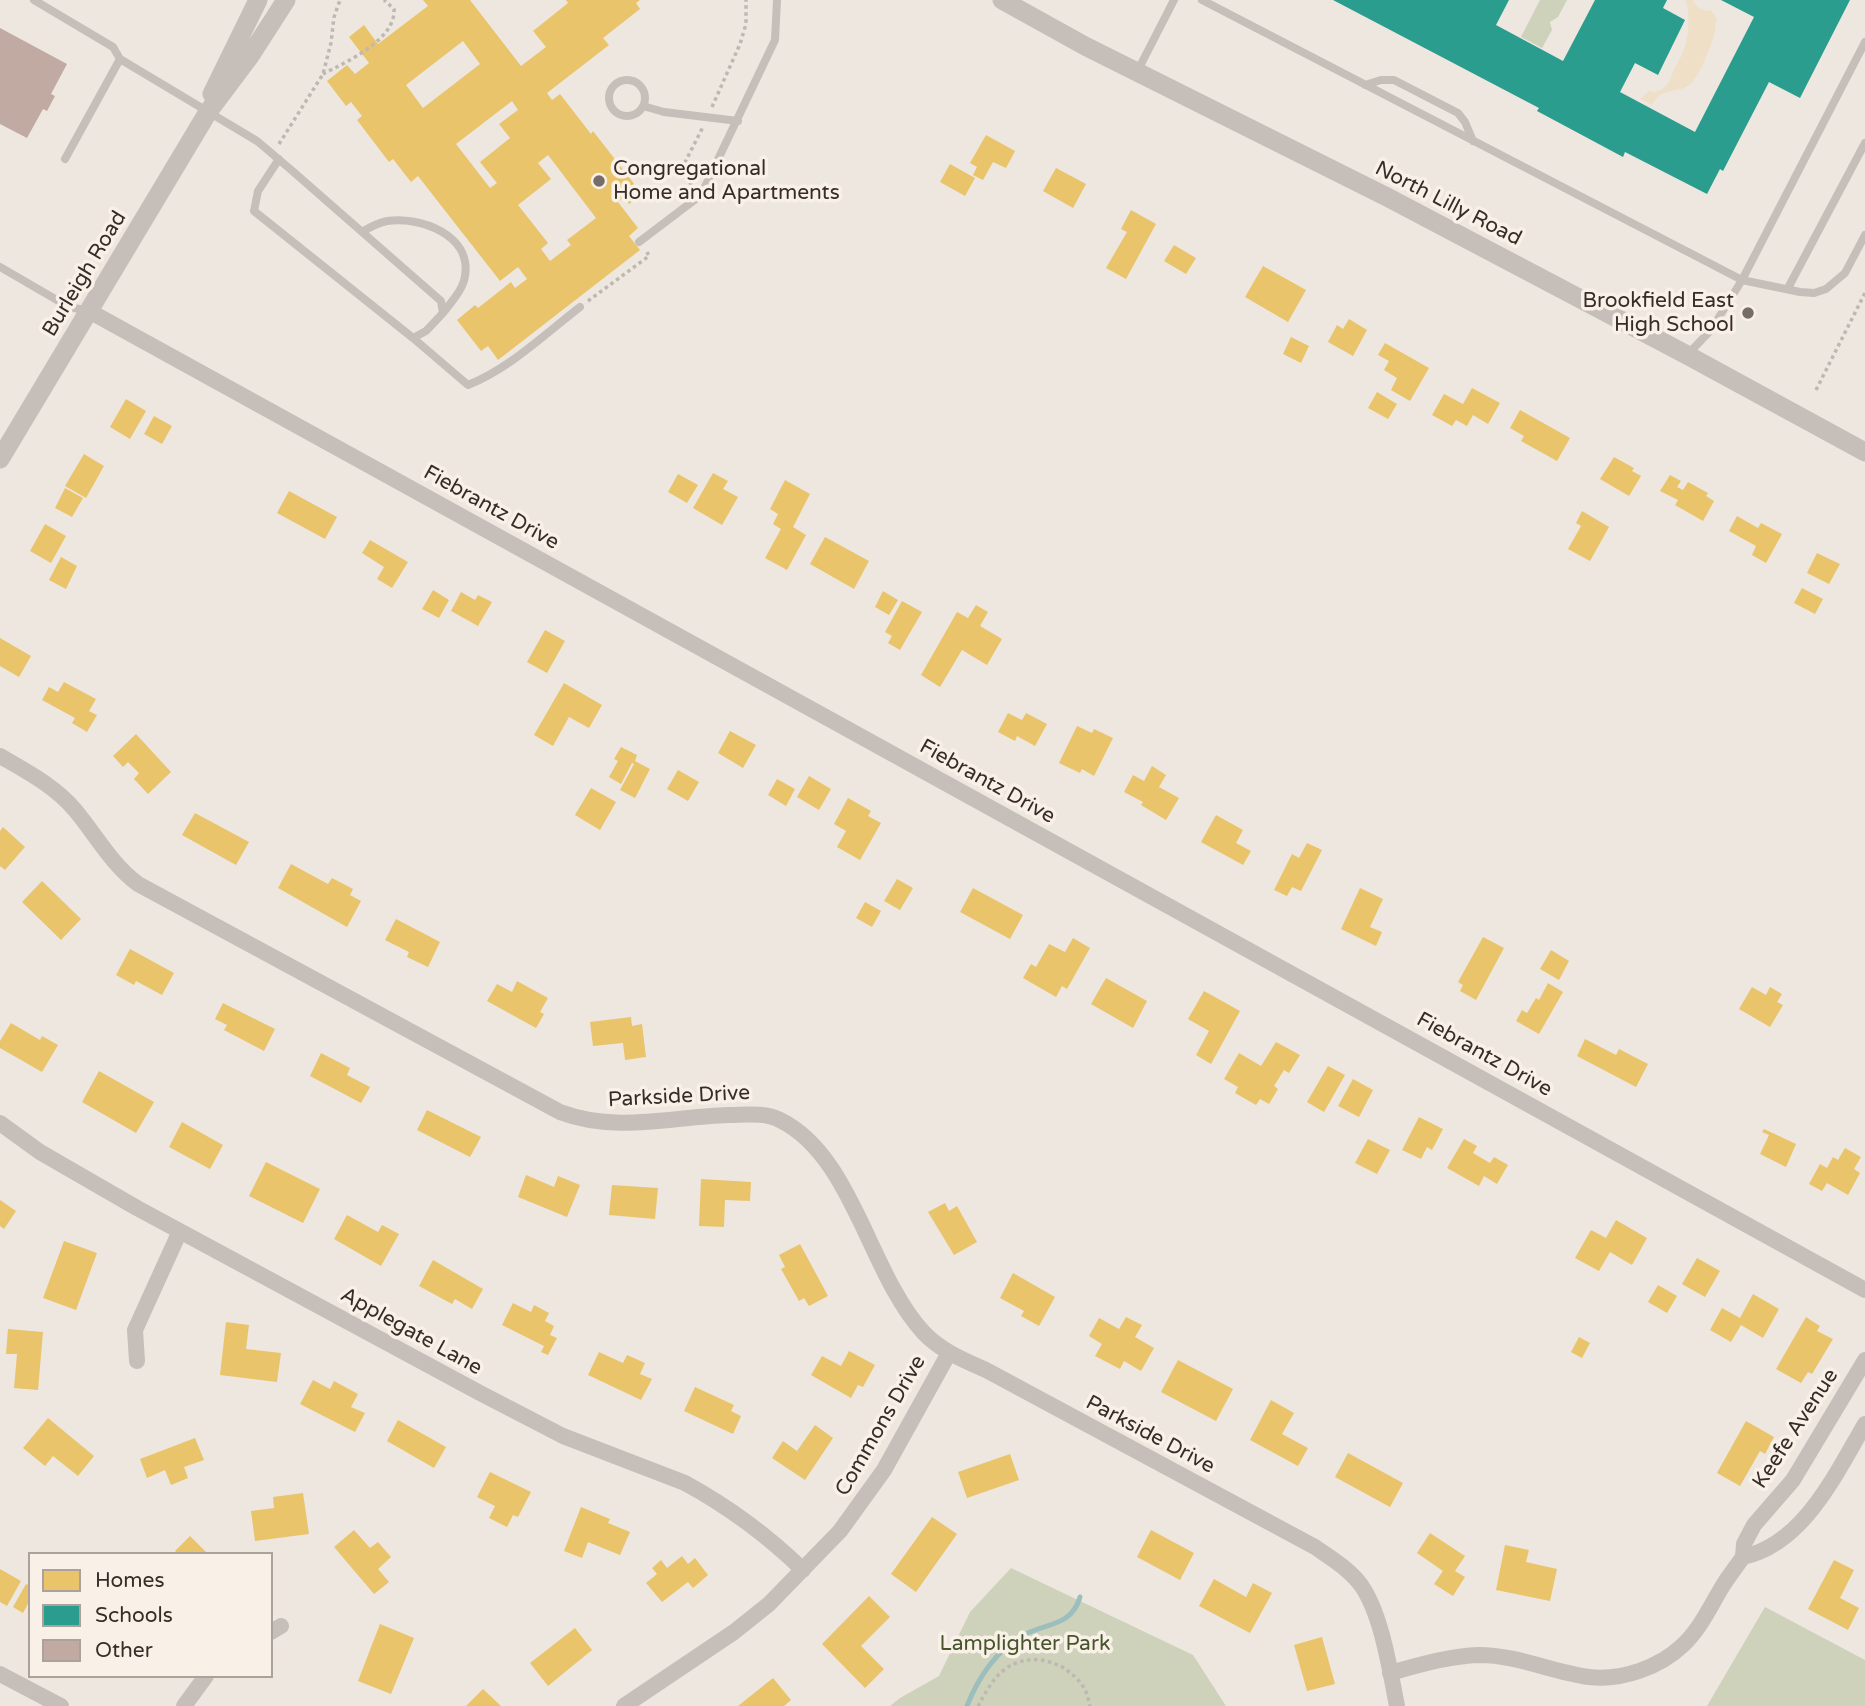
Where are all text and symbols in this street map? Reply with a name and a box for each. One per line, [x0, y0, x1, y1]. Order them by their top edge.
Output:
place label: Congregational Home and Apartments [613, 156, 840, 206]
street label: North Lilly Road [1371, 156, 1525, 252]
marker: Congregational Home and Apartments [591, 173, 607, 189]
street label: Burleigh Road [38, 207, 132, 341]
place label: Brookfield East High School [1583, 288, 1734, 338]
marker: Brookfield East High School [1740, 305, 1756, 321]
street label: Fiebrantz Drive [419, 460, 563, 556]
street label: Fiebrantz Drive [915, 734, 1059, 830]
street label: Fiebrantz Drive [1412, 1007, 1556, 1103]
street label: Parkside Drive [607, 1081, 751, 1113]
street label: Applegate Lane [336, 1283, 486, 1381]
street label: Commons Drive [830, 1351, 932, 1501]
street label: Keefe Avenue [1748, 1364, 1844, 1494]
street label: Parkside Drive [1081, 1390, 1219, 1480]
legend [28, 1552, 273, 1678]
text: Homes [95, 1568, 165, 1593]
text: Schools [95, 1603, 173, 1628]
park label: Lamplighter Park [940, 1631, 1110, 1657]
text: Other [95, 1638, 153, 1663]

